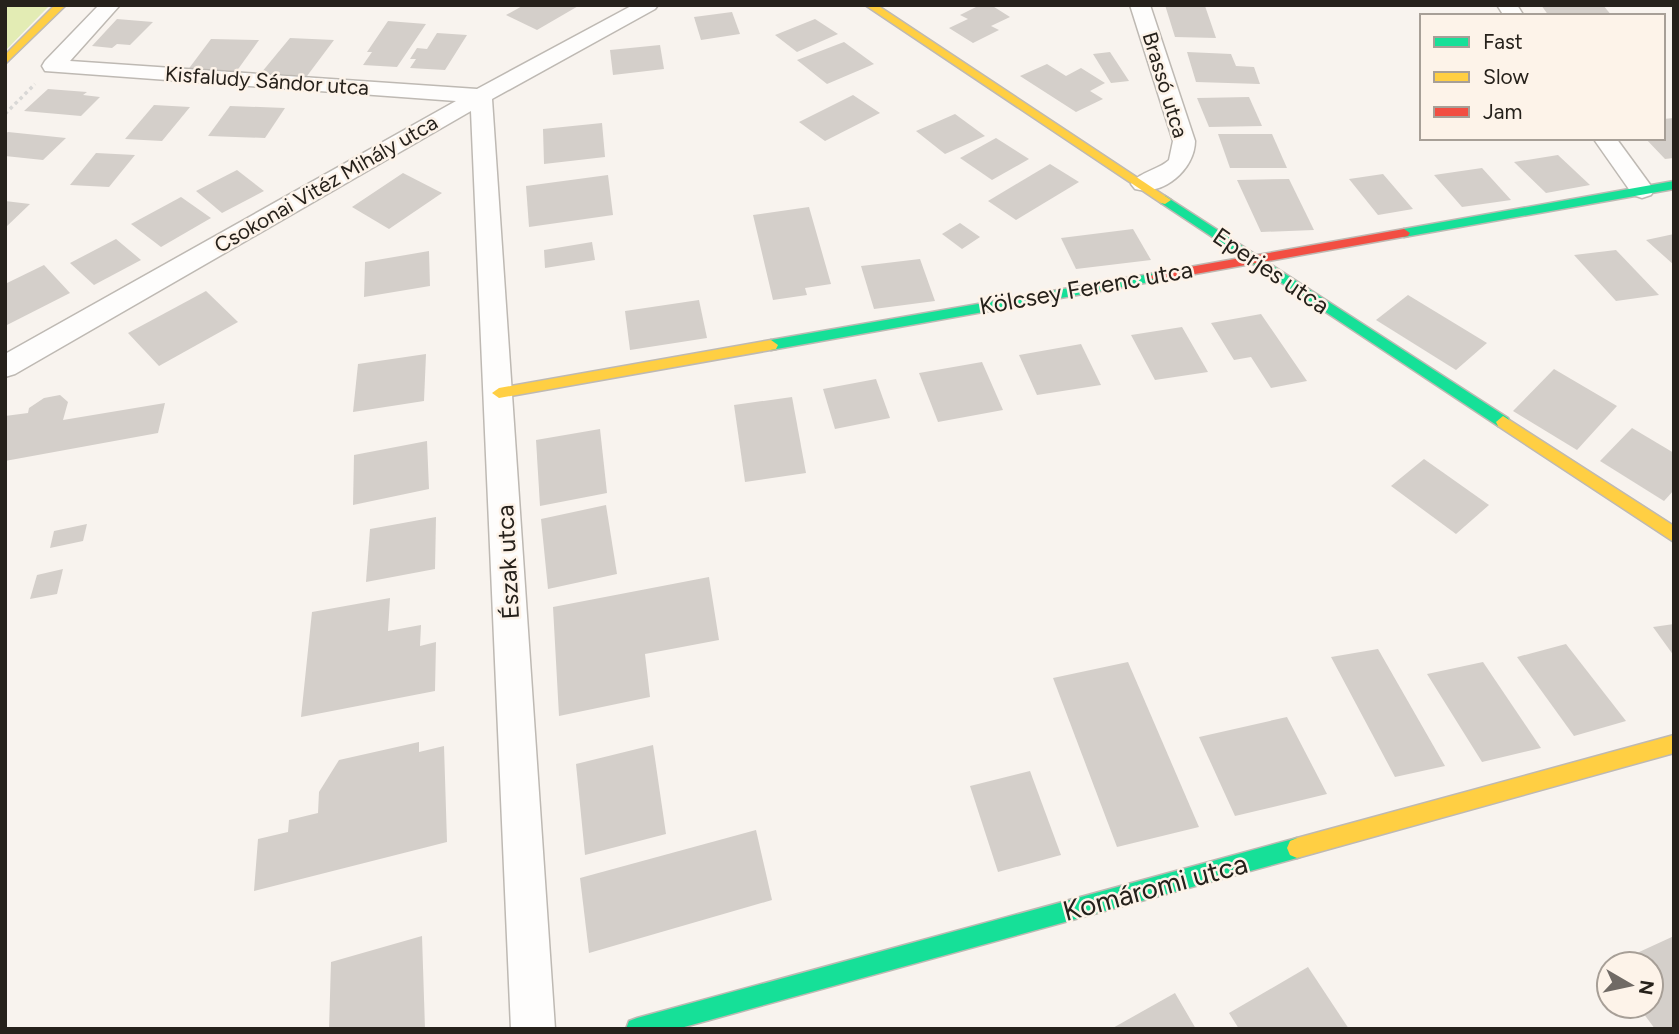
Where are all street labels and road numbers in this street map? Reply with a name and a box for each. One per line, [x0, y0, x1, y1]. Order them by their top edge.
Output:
street label: Brassó utca [1138, 29, 1193, 141]
street label: Kisfaludy Sándor utca [164, 61, 370, 100]
street label: Csokonai Vitéz Mihály utca [210, 109, 442, 258]
street label: Eperjes utca [1208, 221, 1335, 320]
street label: Kölcsey Ferenc utca [977, 254, 1195, 321]
street label: Észak utca [490, 504, 525, 620]
street label: Komáromi utca [1059, 846, 1251, 928]

